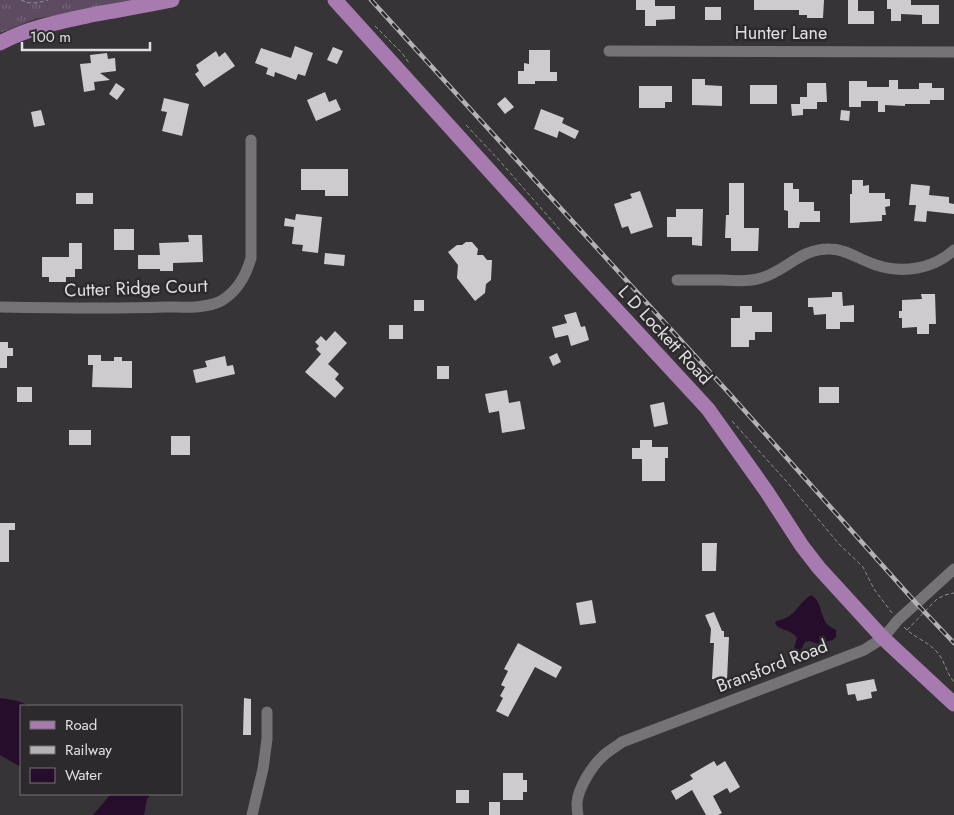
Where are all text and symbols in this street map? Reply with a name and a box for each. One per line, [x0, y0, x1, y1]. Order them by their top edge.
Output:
scale bar [22, 20, 150, 52]
street label: Hunter Lane [735, 20, 827, 46]
text: 100 m [30, 26, 71, 48]
street label: Cutter Ridge Court [64, 272, 209, 303]
street label: L D Lockett Road [612, 280, 718, 390]
street label: Bransford Road [713, 633, 831, 699]
legend [20, 705, 182, 795]
text: Road [65, 714, 97, 736]
text: Railway [65, 739, 112, 761]
text: Water [65, 764, 103, 786]

